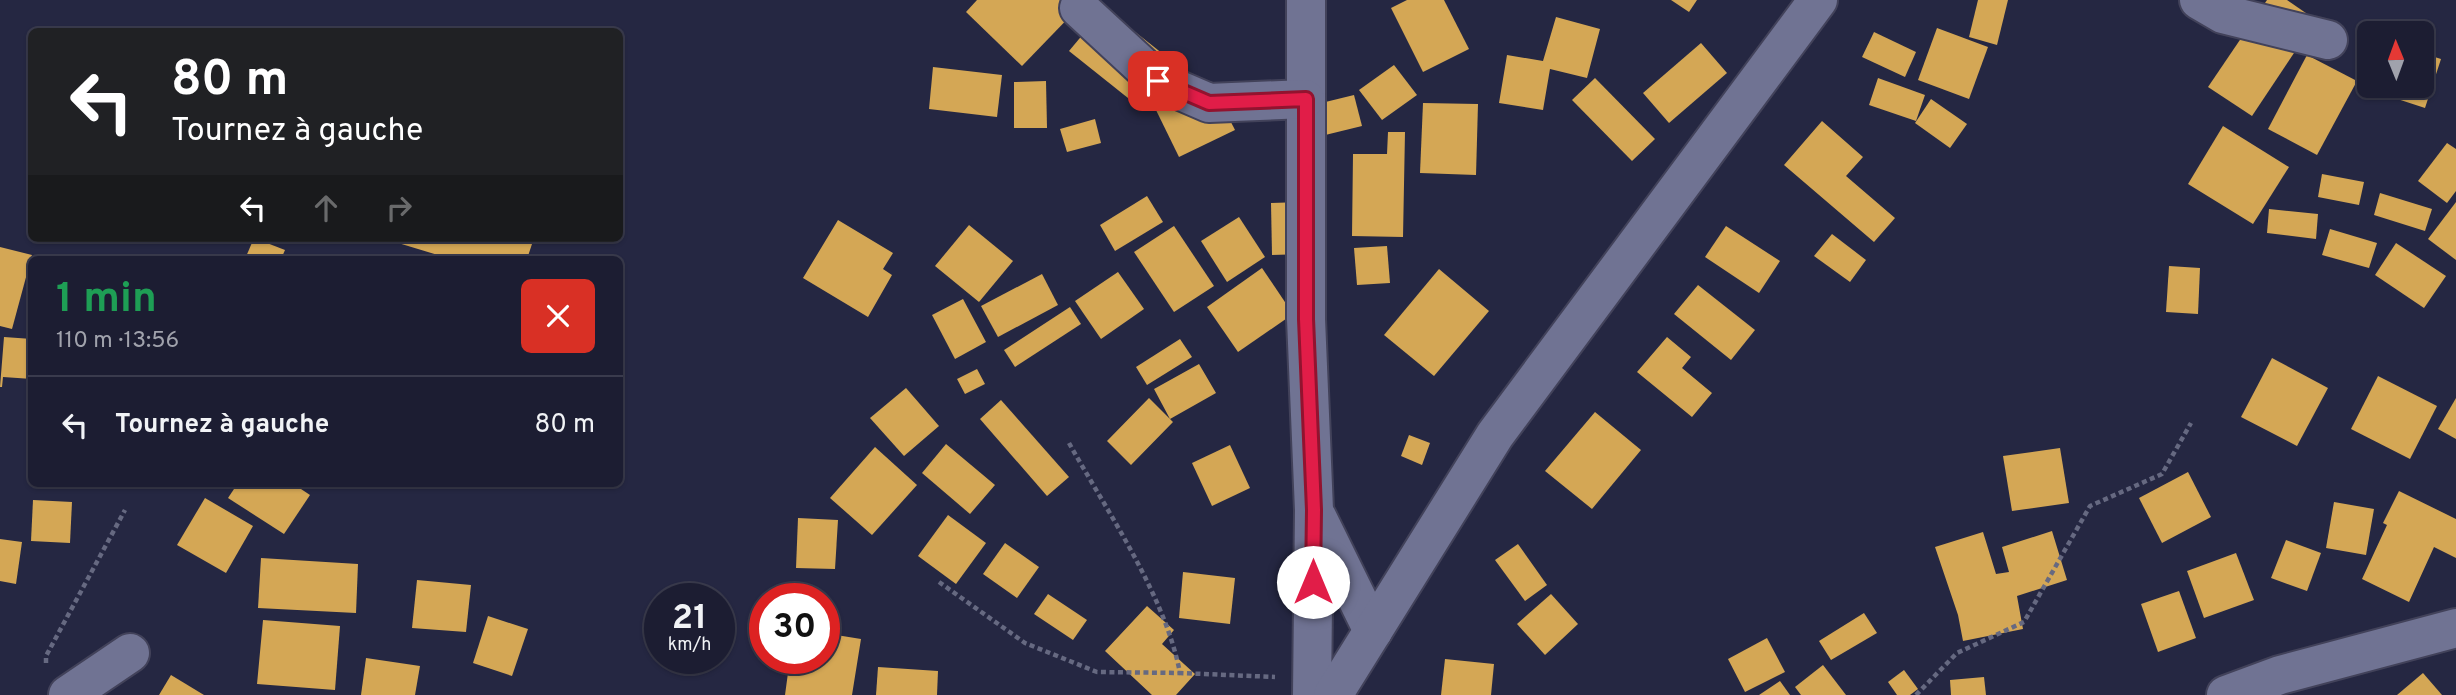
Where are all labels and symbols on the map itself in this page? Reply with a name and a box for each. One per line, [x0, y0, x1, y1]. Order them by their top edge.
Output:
north arrow [2357, 21, 2434, 98]
pin [1128, 51, 1188, 111]
position arrow [1276, 545, 1350, 619]
speed limit sign: 30 [749, 583, 840, 674]

